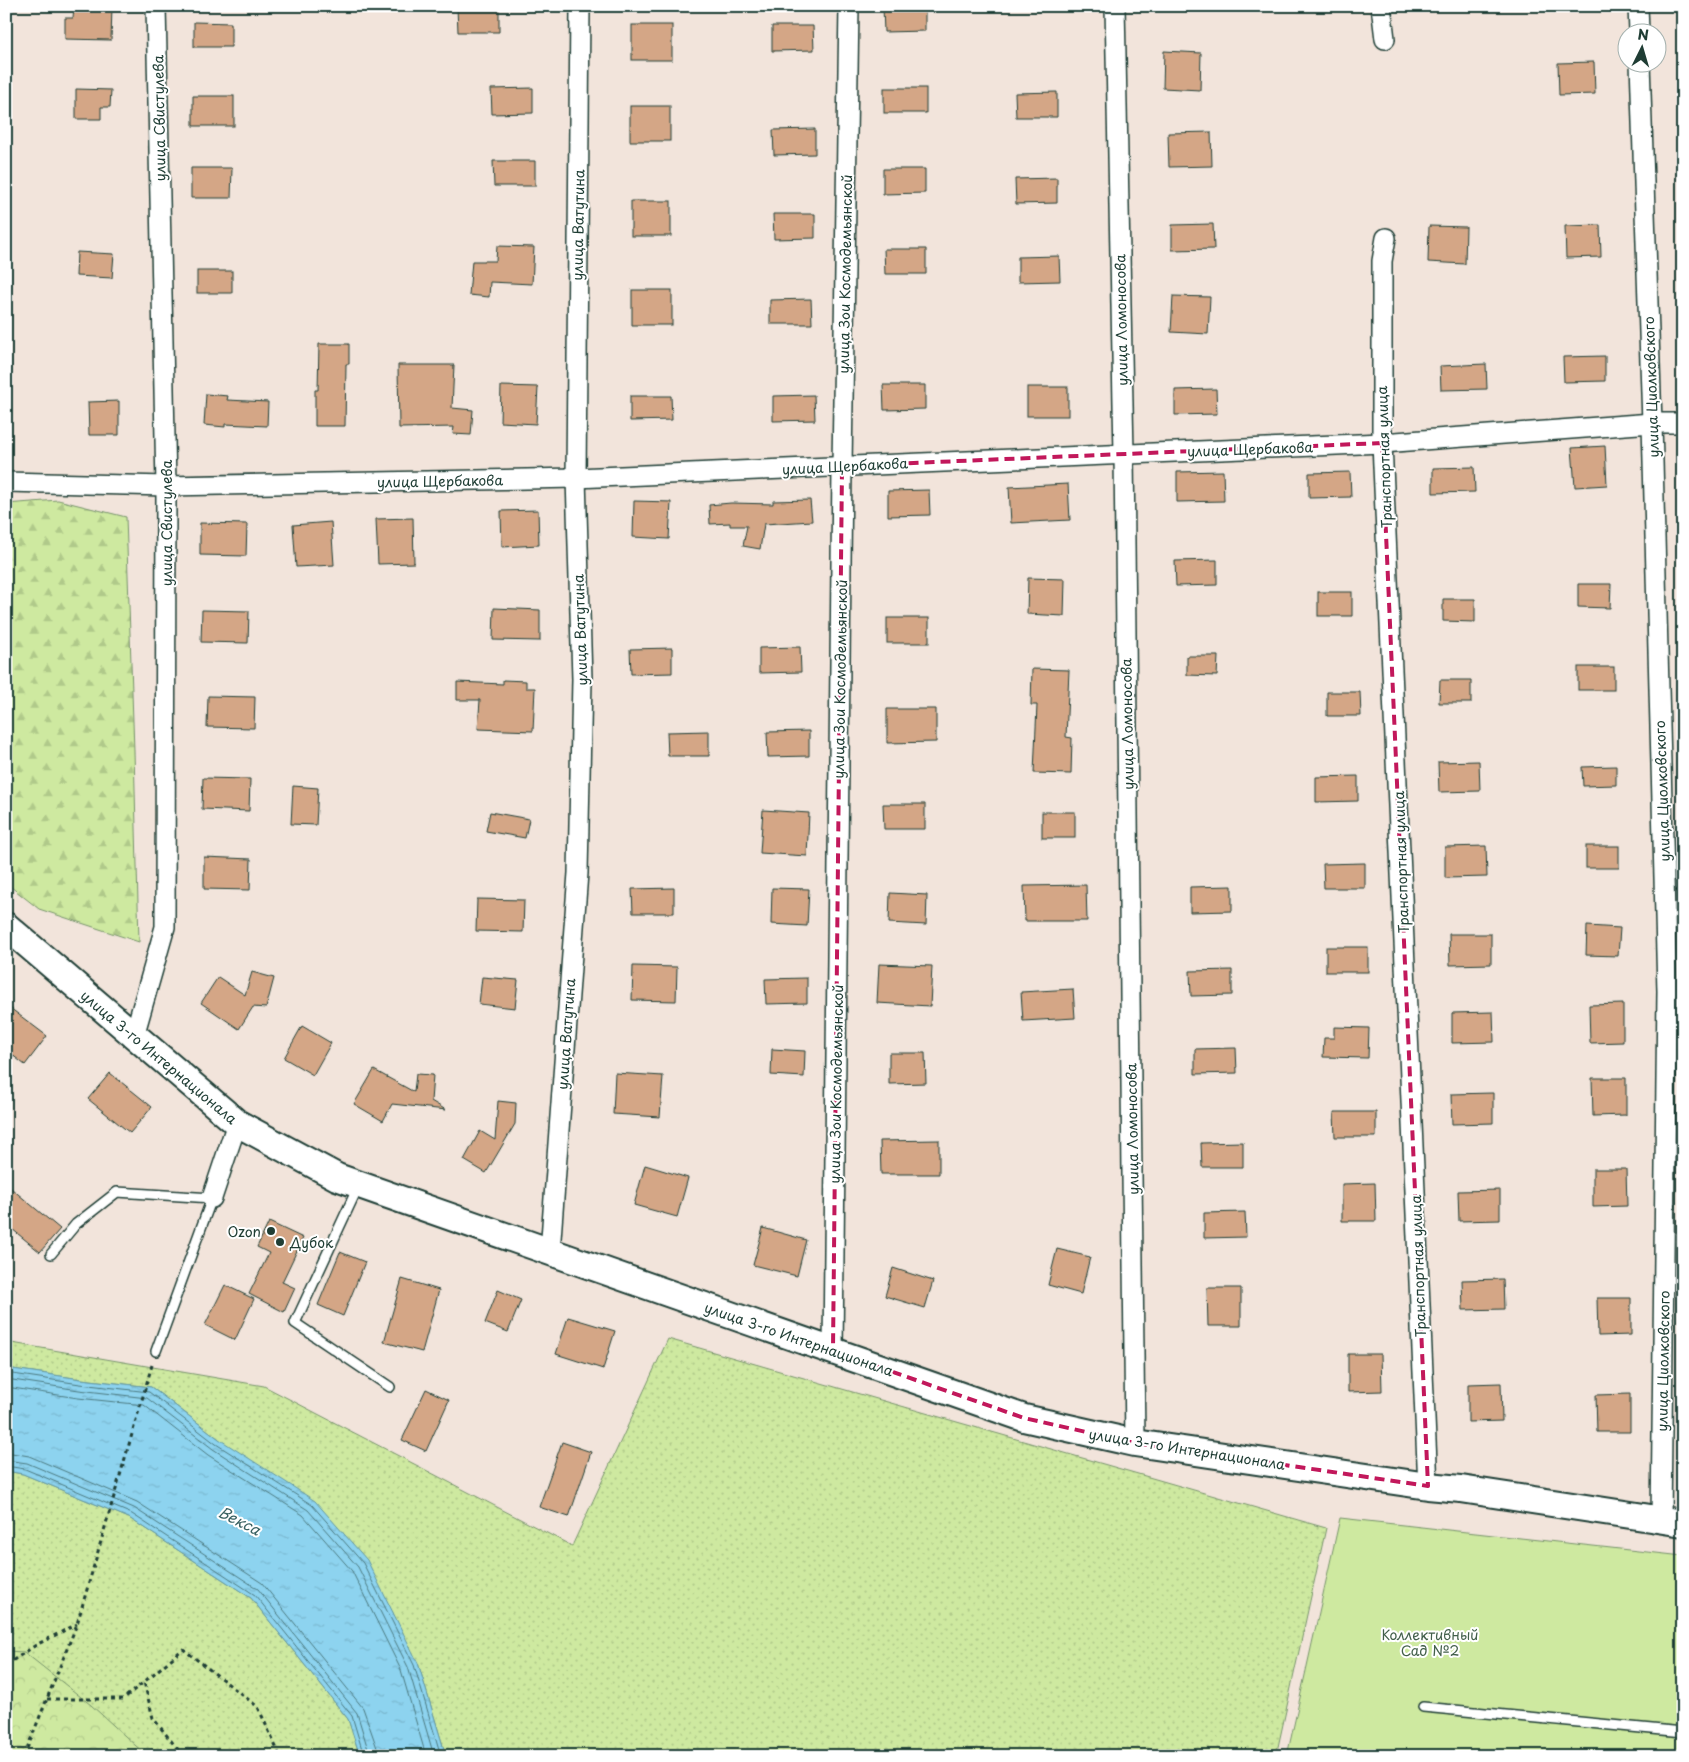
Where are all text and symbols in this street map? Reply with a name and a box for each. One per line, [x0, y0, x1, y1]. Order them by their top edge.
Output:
north arrow [1616, 22, 1666, 72]
text: N [1637, 24, 1650, 45]
street label: улица Свистулева [147, 54, 171, 181]
street label: улица Ватутина [567, 169, 589, 281]
street label: улица Зои Космодемьянской [833, 174, 857, 374]
street label: улица Ломоносова [1109, 254, 1133, 386]
street label: улица Циолковского [1638, 316, 1664, 458]
street label: Транспортная улица [1371, 385, 1397, 528]
street label: улица Щербакова [1187, 436, 1314, 462]
street label: улица Щербакова [782, 452, 909, 480]
street label: улица Свистулева [156, 459, 177, 586]
street label: улица Щербакова [377, 469, 503, 493]
street label: улица Ватутина [568, 574, 592, 686]
street label: улица Зои Космодемьянской [828, 579, 852, 779]
street label: улица Ломоносова [1115, 658, 1139, 790]
street label: улица Циолковского [1649, 720, 1675, 862]
street label: Транспортная улица [1388, 790, 1414, 933]
street label: улица Ватутина [552, 977, 580, 1090]
street label: улица Зои Космодемьянской [824, 984, 848, 1184]
street label: улица 3-го Интернационала [76, 985, 242, 1129]
street label: улица Ломоносова [1120, 1063, 1144, 1195]
street label: Транспортная улица [1405, 1194, 1431, 1337]
place label: Ozon [228, 1221, 261, 1242]
marker: Ozon [265, 1225, 277, 1237]
place label: Дубок [289, 1232, 334, 1253]
marker: Дубок [274, 1236, 286, 1248]
street label: улица Циолковского [1651, 1290, 1675, 1432]
street label: улица 3-го Интернационала [702, 1297, 897, 1381]
street label: улица 3-го Интернационала [1087, 1423, 1287, 1475]
water label: Векса [215, 1500, 266, 1541]
park label: Коллективный Сад №2 [1382, 1624, 1479, 1661]

